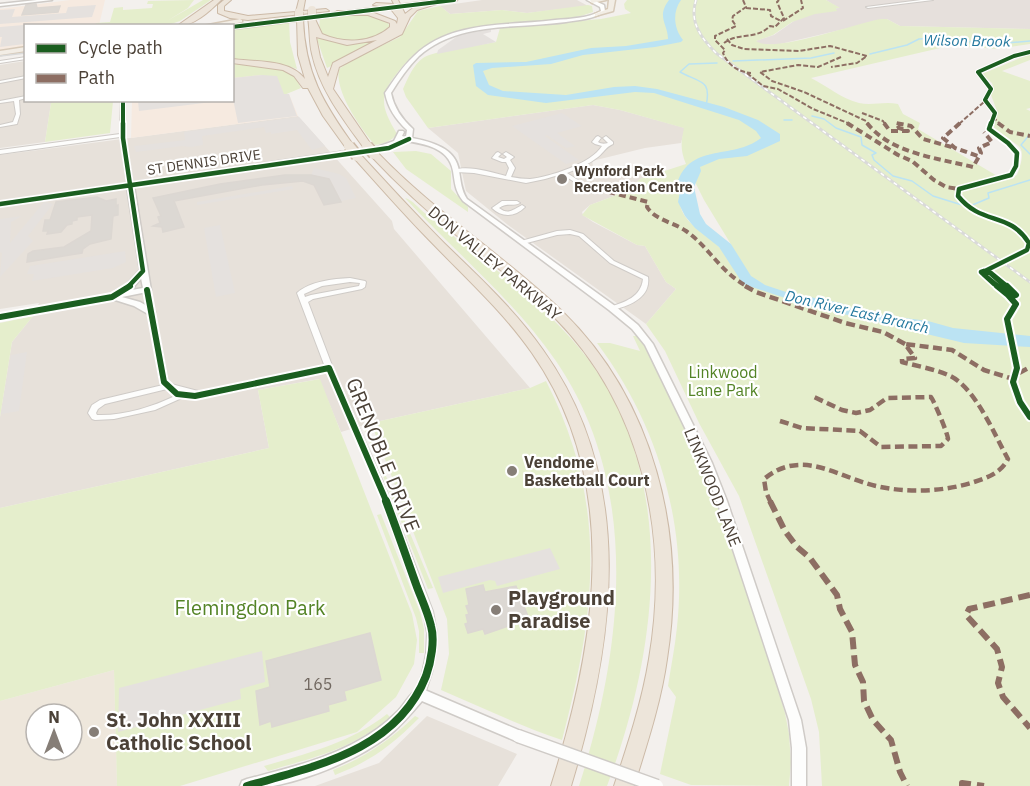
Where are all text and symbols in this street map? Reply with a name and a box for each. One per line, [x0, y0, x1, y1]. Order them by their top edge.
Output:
legend [24, 24, 234, 102]
water label: Wilson Brook [923, 30, 1011, 51]
text: Cycle path [78, 36, 163, 59]
text: Path [78, 66, 115, 89]
street label: ST DENNIS DRIVE [146, 145, 262, 179]
place label: Wynford Park Recreation Centre [574, 162, 693, 196]
marker: Wynford Park Recreation Centre [555, 172, 569, 186]
street label: DON VALLEY PARKWAY [424, 202, 566, 325]
water label: Don River East Branch [783, 286, 931, 337]
park label: Linkwood Lane Park [688, 362, 759, 400]
street label: GRENOBLE DRIVE [340, 374, 427, 536]
street label: LINKWOOD LANE [680, 425, 746, 549]
place label: Vendome Basketball Court [524, 452, 650, 490]
marker: Vendome Basketball Court [505, 464, 519, 478]
place label: Playground Paradise [508, 584, 615, 634]
park label: Flemingdon Park [174, 594, 326, 621]
marker: Playground Paradise [489, 603, 503, 617]
house number: 165 [304, 674, 332, 694]
north arrow [24, 702, 84, 762]
place label: St. John XXIII Catholic School [106, 706, 251, 756]
text: N [48, 707, 60, 727]
marker: St. John XXIII Catholic School [87, 725, 101, 739]

